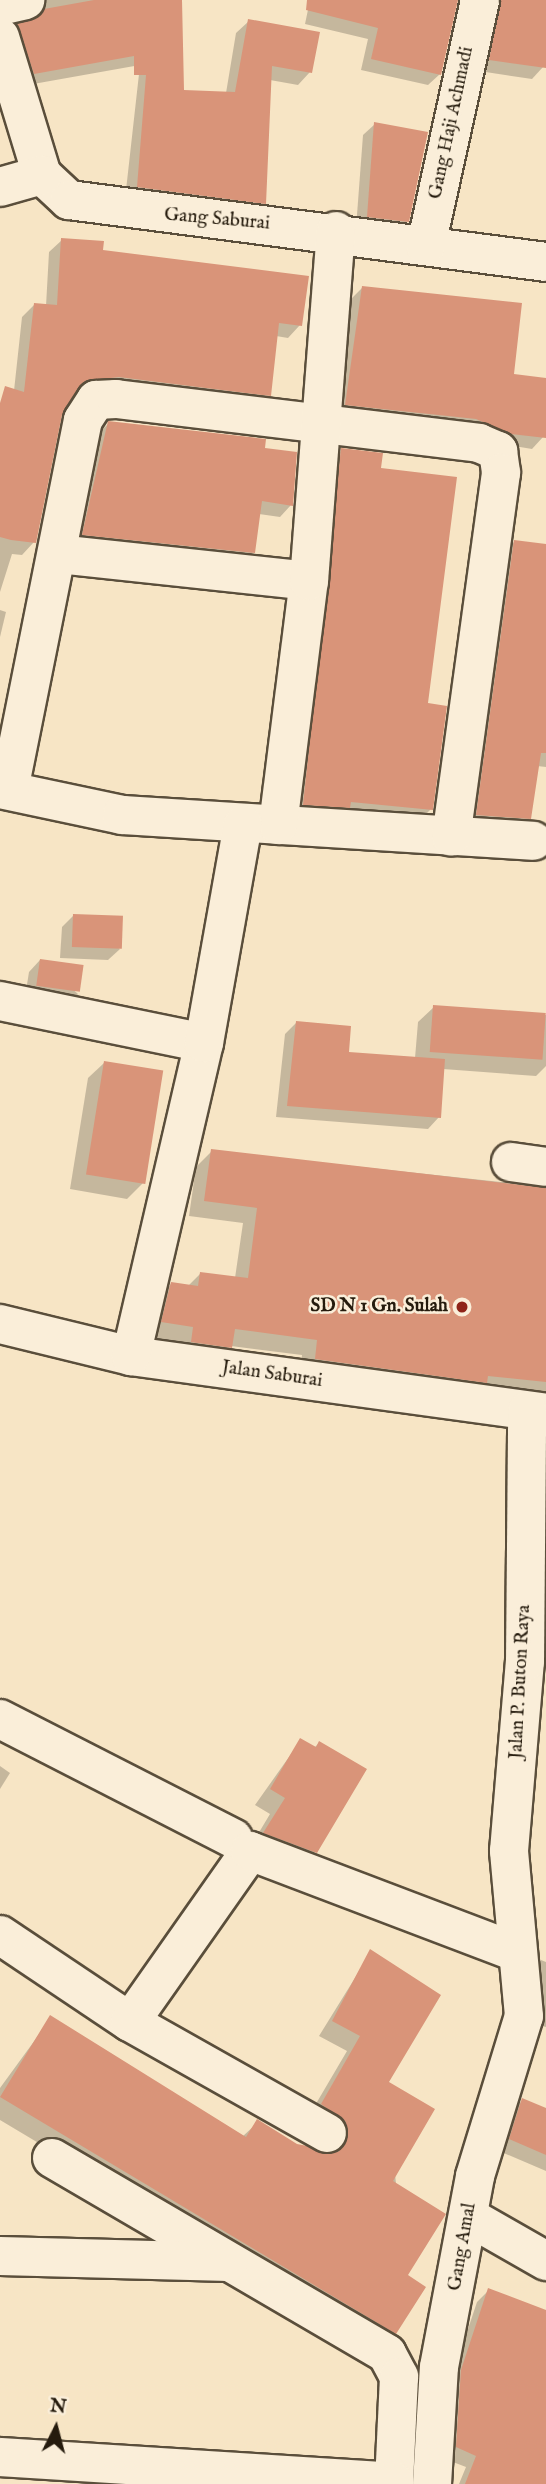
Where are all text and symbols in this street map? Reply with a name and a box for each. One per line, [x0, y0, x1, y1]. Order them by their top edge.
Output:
street label: Gang Haji Achmadi [425, 45, 479, 201]
street label: Gang Saburai [163, 204, 271, 236]
place label: SD N 1 Gn. Sulah [310, 1296, 448, 1318]
marker: SD N 1 Gn. Sulah [454, 1299, 470, 1315]
street label: Jalan Saburai [220, 1357, 324, 1393]
street label: Jalan P. Buton Raya [506, 1604, 536, 1760]
street label: Gang Amal [444, 2201, 482, 2293]
north arrow [21, 2393, 91, 2463]
text: N [49, 2394, 68, 2420]

